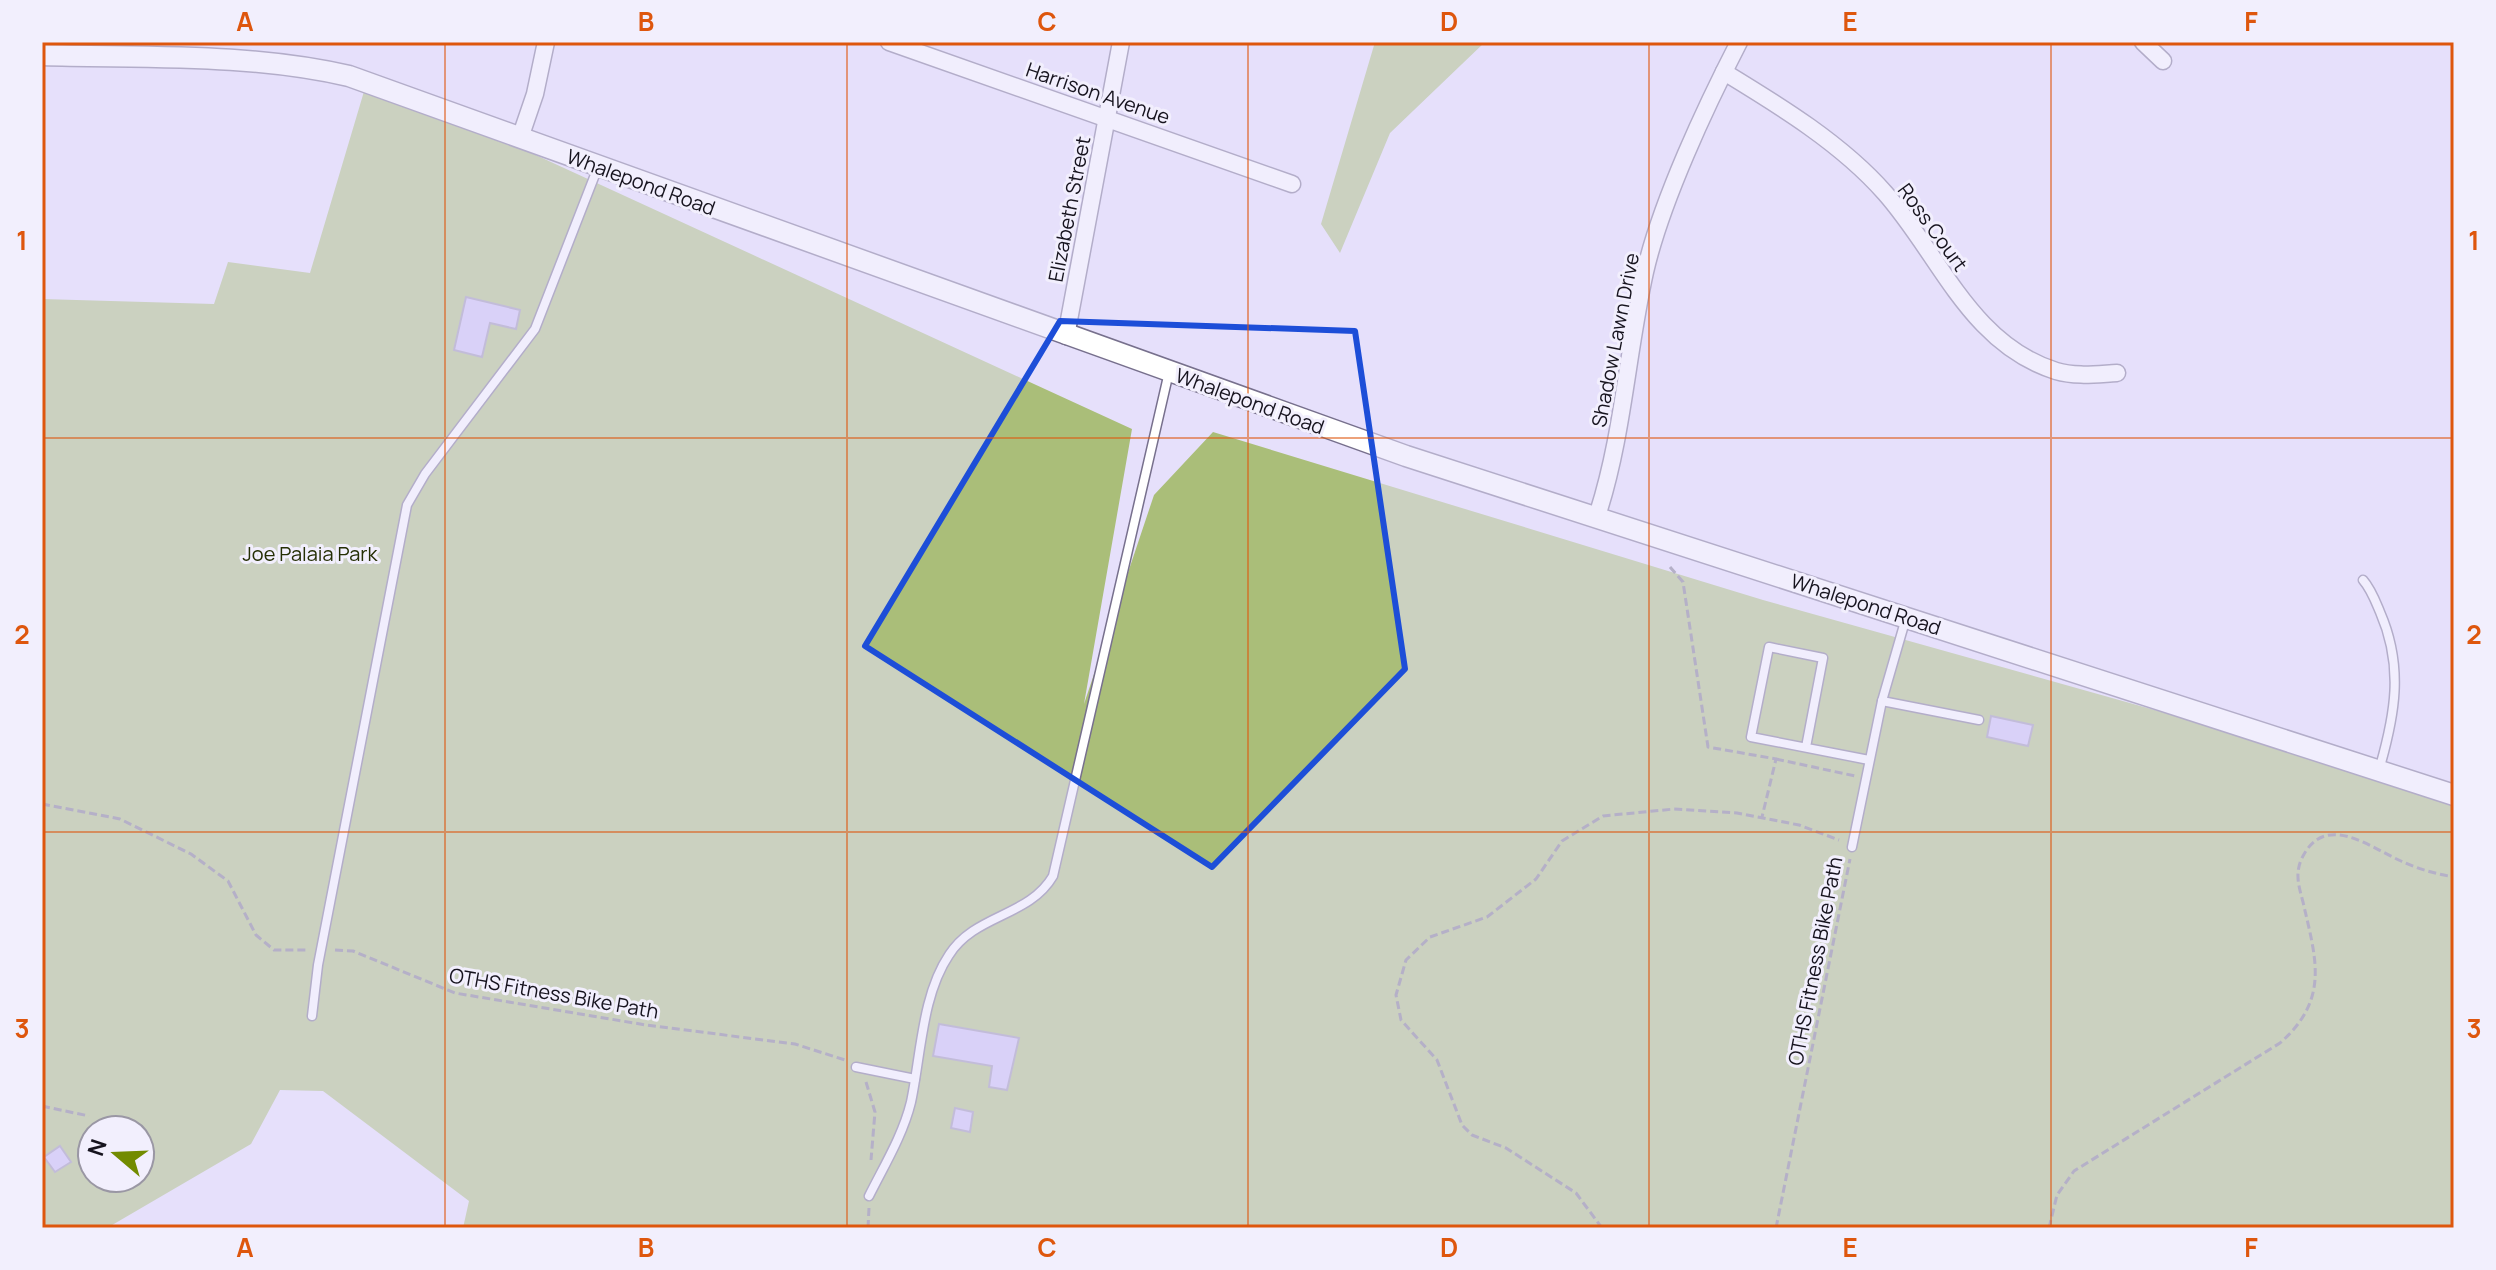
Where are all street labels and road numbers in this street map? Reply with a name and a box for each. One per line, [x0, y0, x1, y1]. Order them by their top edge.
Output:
street label: Harrison Avenue [1022, 56, 1174, 130]
street label: Elizabeth Street [1042, 134, 1096, 284]
street label: Whalepond Road [563, 143, 719, 221]
street label: Ross Court [1892, 178, 1974, 276]
street label: Shadow Lawn Drive [1585, 251, 1645, 429]
street label: Whalepond Road [1172, 362, 1328, 440]
street label: Whalepond Road [1787, 567, 1945, 641]
street label: OTHS Fitness Bike Path [1781, 854, 1849, 1068]
street label: OTHS Fitness Bike Path [447, 961, 661, 1025]

